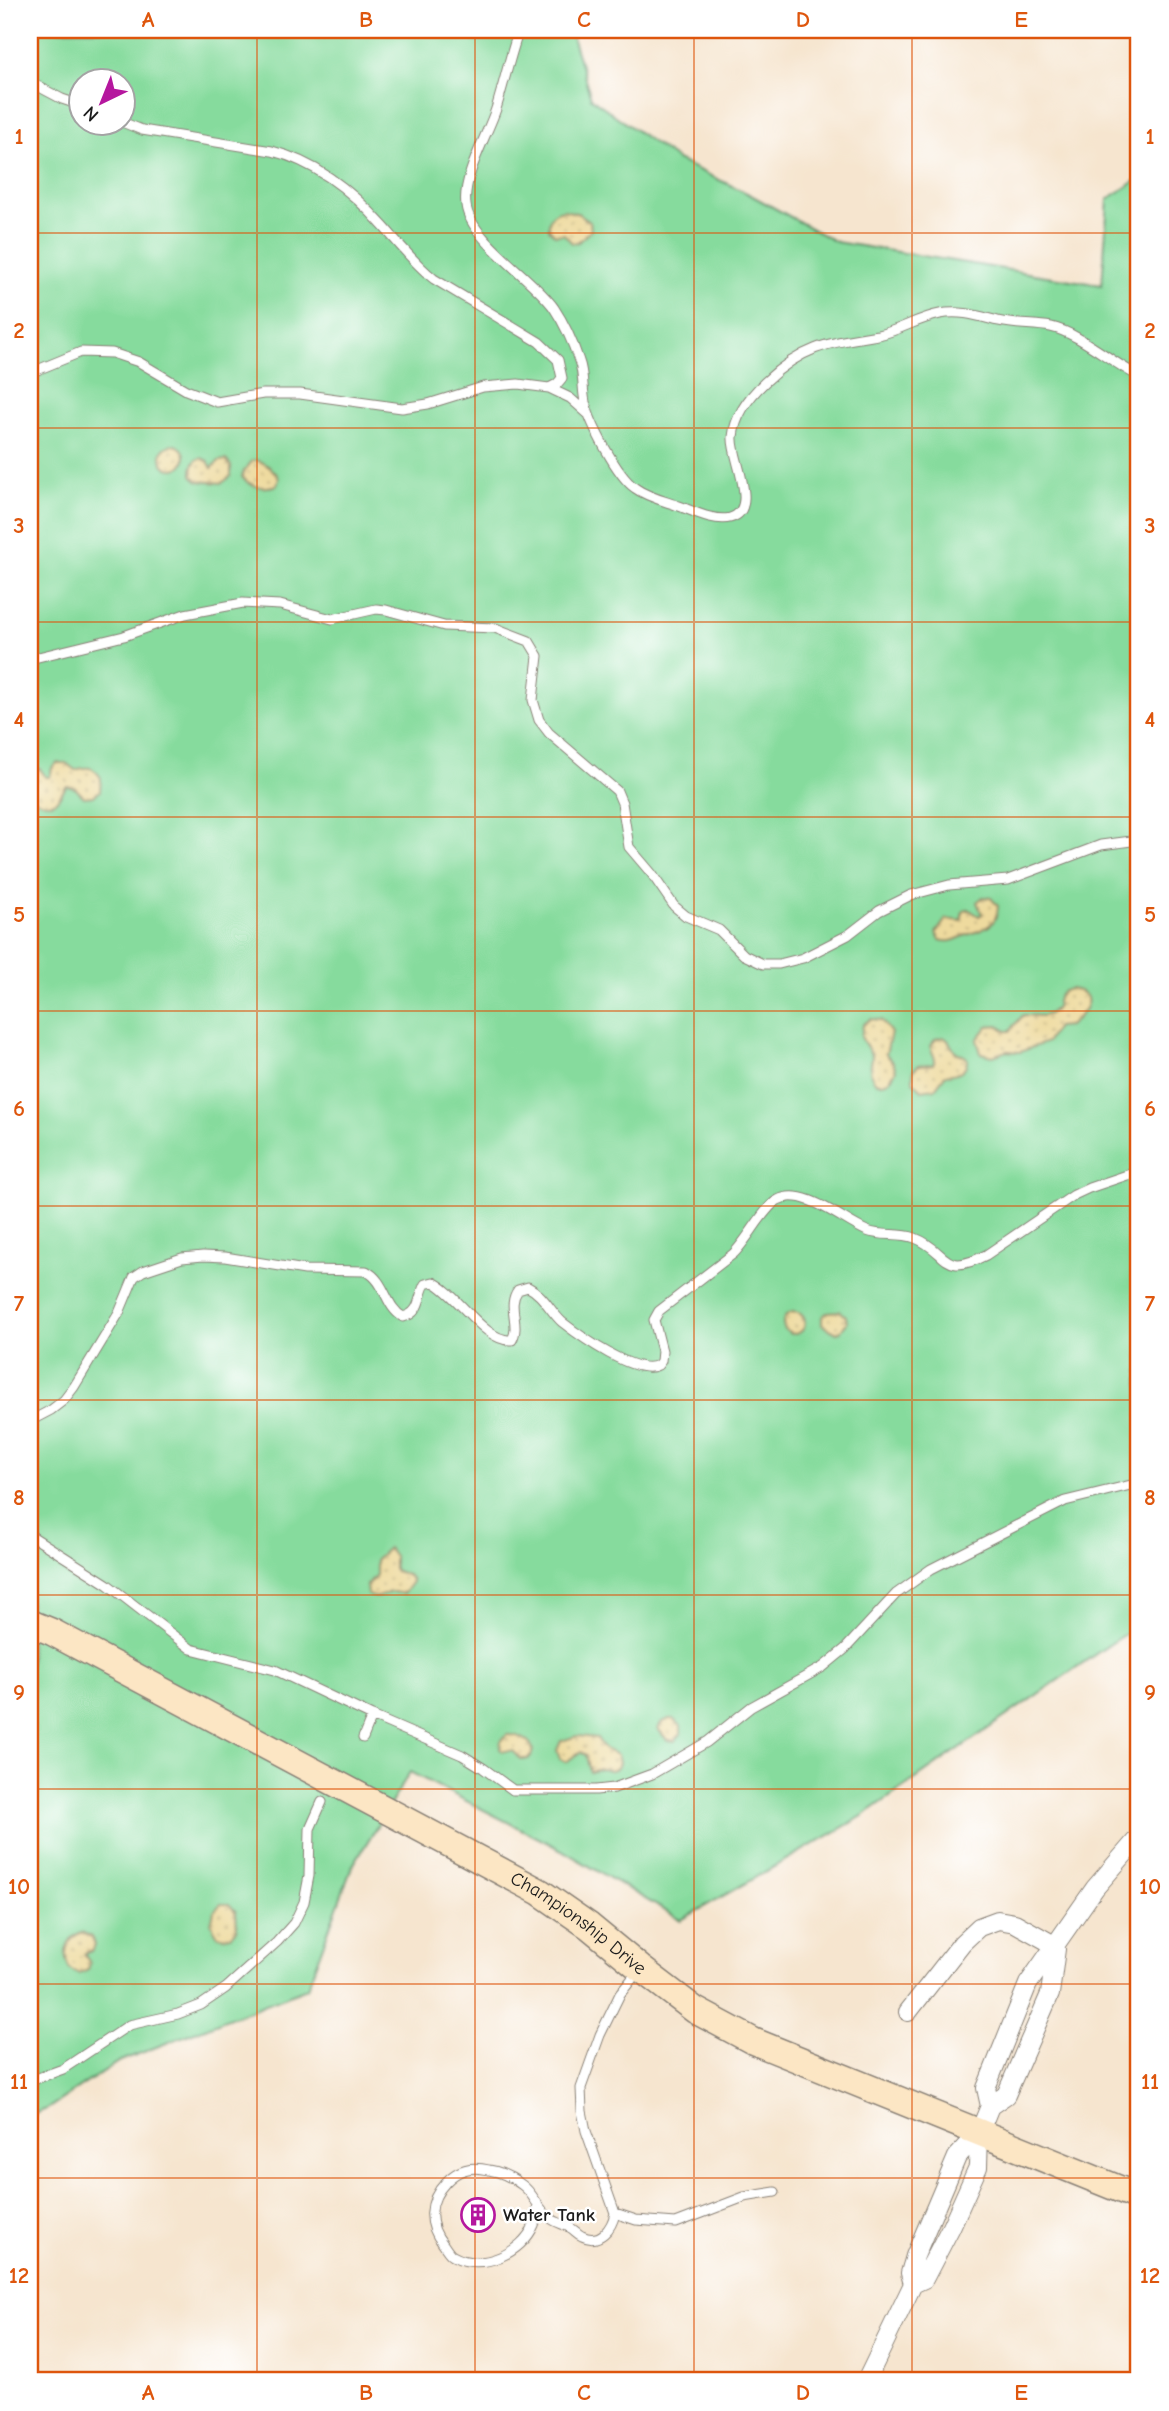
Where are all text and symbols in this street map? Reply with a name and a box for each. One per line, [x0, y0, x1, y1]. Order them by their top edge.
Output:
text: A [142, 6, 155, 33]
text: B [359, 6, 373, 33]
text: C [577, 6, 591, 33]
text: D [796, 6, 810, 33]
text: E [1014, 6, 1028, 33]
north arrow [66, 66, 136, 136]
text: N [79, 101, 103, 126]
text: 1 [14, 123, 24, 150]
text: 1 [1145, 123, 1155, 150]
text: 2 [13, 317, 25, 344]
text: 2 [1144, 317, 1156, 344]
text: 3 [13, 512, 25, 539]
text: 3 [1144, 512, 1156, 539]
text: 4 [14, 706, 25, 733]
text: 4 [1145, 706, 1156, 733]
text: 5 [13, 901, 25, 928]
text: 5 [1144, 901, 1156, 928]
text: 6 [13, 1095, 25, 1122]
text: 6 [1144, 1095, 1156, 1122]
text: 7 [14, 1290, 25, 1317]
text: 7 [1145, 1290, 1156, 1317]
text: 8 [13, 1484, 25, 1511]
text: 8 [1144, 1484, 1156, 1511]
text: 9 [13, 1679, 25, 1706]
text: 9 [1144, 1679, 1156, 1706]
street label: Championship Drive [507, 1867, 651, 1979]
text: 10 [8, 1873, 30, 1900]
text: 10 [1139, 1873, 1161, 1900]
text: 11 [10, 2068, 28, 2095]
text: 11 [1141, 2068, 1159, 2095]
building icon: Water Tank [459, 2196, 497, 2234]
place label: Water Tank [503, 2204, 596, 2226]
text: 12 [9, 2262, 29, 2289]
text: 12 [1140, 2262, 1160, 2289]
text: A [142, 2379, 155, 2406]
text: B [359, 2379, 373, 2406]
text: C [577, 2379, 591, 2406]
text: D [796, 2379, 810, 2406]
text: E [1014, 2379, 1028, 2406]

